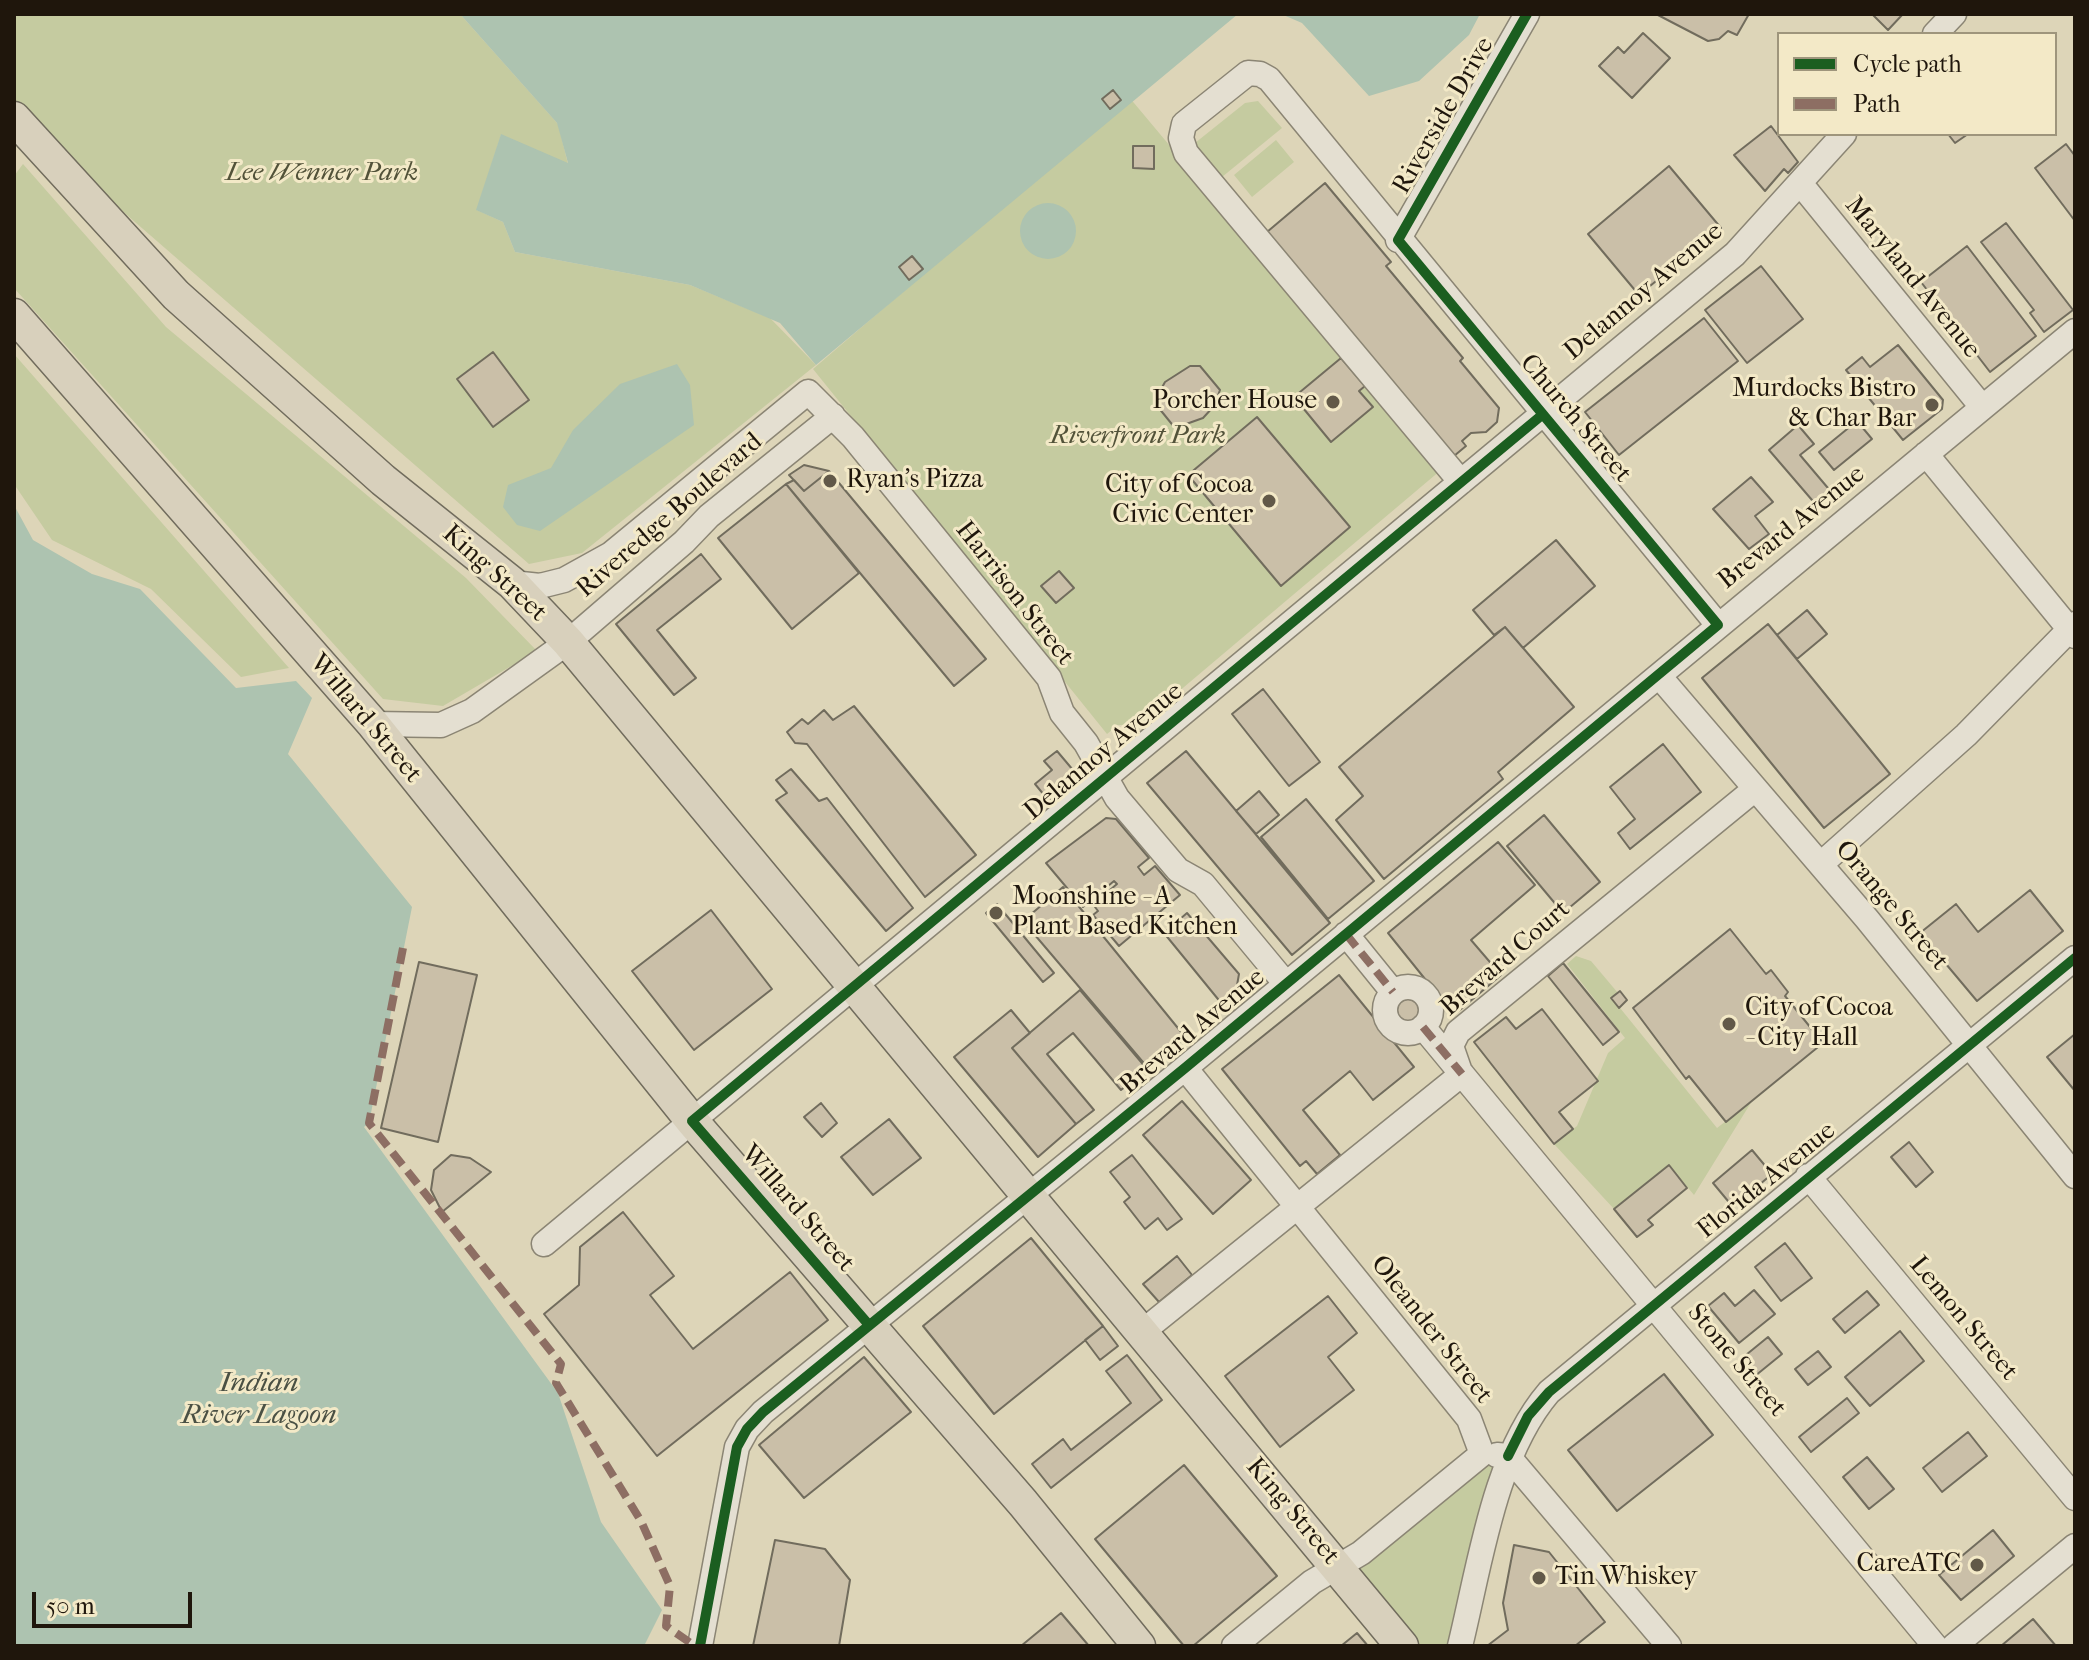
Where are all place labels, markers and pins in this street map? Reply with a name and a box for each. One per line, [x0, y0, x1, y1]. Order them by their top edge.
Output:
place label: Murdocks Bistro & Char Bar [1732, 374, 1916, 436]
place label: Porcher House [1152, 386, 1317, 418]
marker: Porcher House [1324, 393, 1342, 411]
marker: Murdocks Bistro & Char Bar [1923, 396, 1941, 414]
place label: Ryan's Pizza [846, 465, 983, 497]
place label: City of Cocoa Civic Center [1105, 470, 1253, 532]
marker: Ryan's Pizza [821, 472, 839, 490]
marker: City of Cocoa Civic Center [1260, 492, 1278, 510]
place label: Moonshine - A Plant Based Kitchen [1012, 882, 1237, 944]
marker: Moonshine - A Plant Based Kitchen [987, 904, 1005, 922]
place label: City of Cocoa - City Hall [1745, 993, 1893, 1054]
marker: City of Cocoa - City Hall [1720, 1015, 1738, 1033]
place label: CareATC [1856, 1549, 1961, 1581]
marker: CareATC [1968, 1556, 1986, 1574]
place label: Tin Whiskey [1555, 1562, 1697, 1594]
marker: Tin Whiskey [1530, 1569, 1548, 1587]

